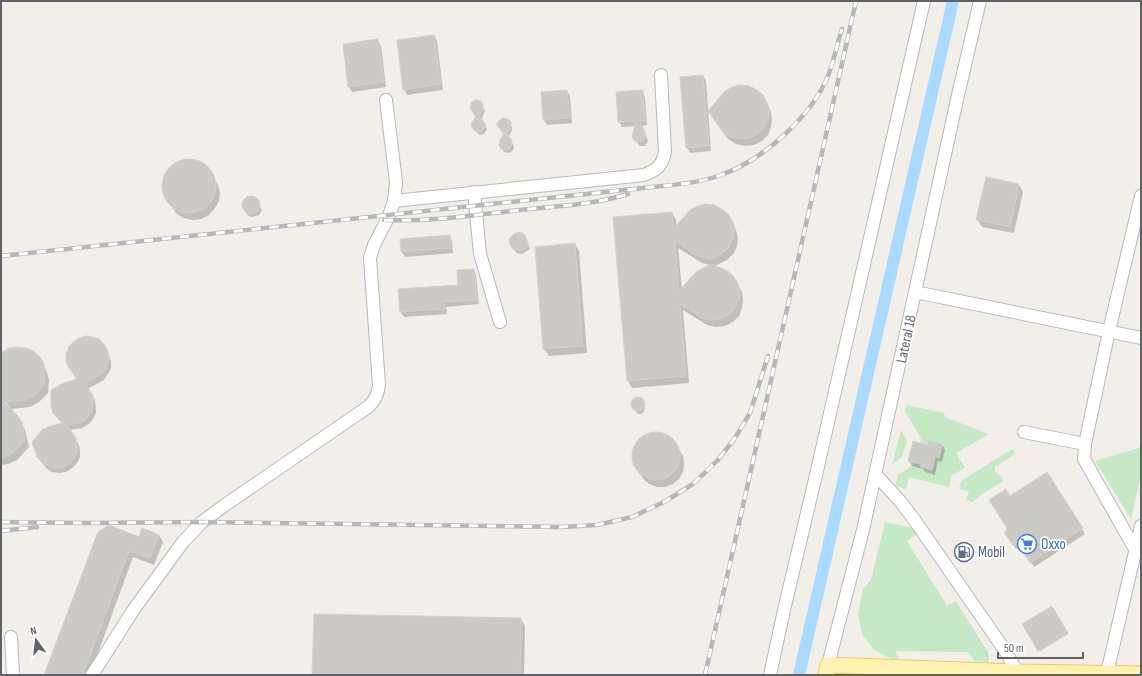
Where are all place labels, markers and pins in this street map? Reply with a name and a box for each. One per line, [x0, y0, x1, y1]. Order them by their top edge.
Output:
supermarket icon: Oxxo [1016, 533, 1038, 555]
place label: Oxxo [1041, 535, 1066, 554]
fuel station icon: Mobil [953, 541, 975, 563]
place label: Mobil [978, 543, 1005, 562]

